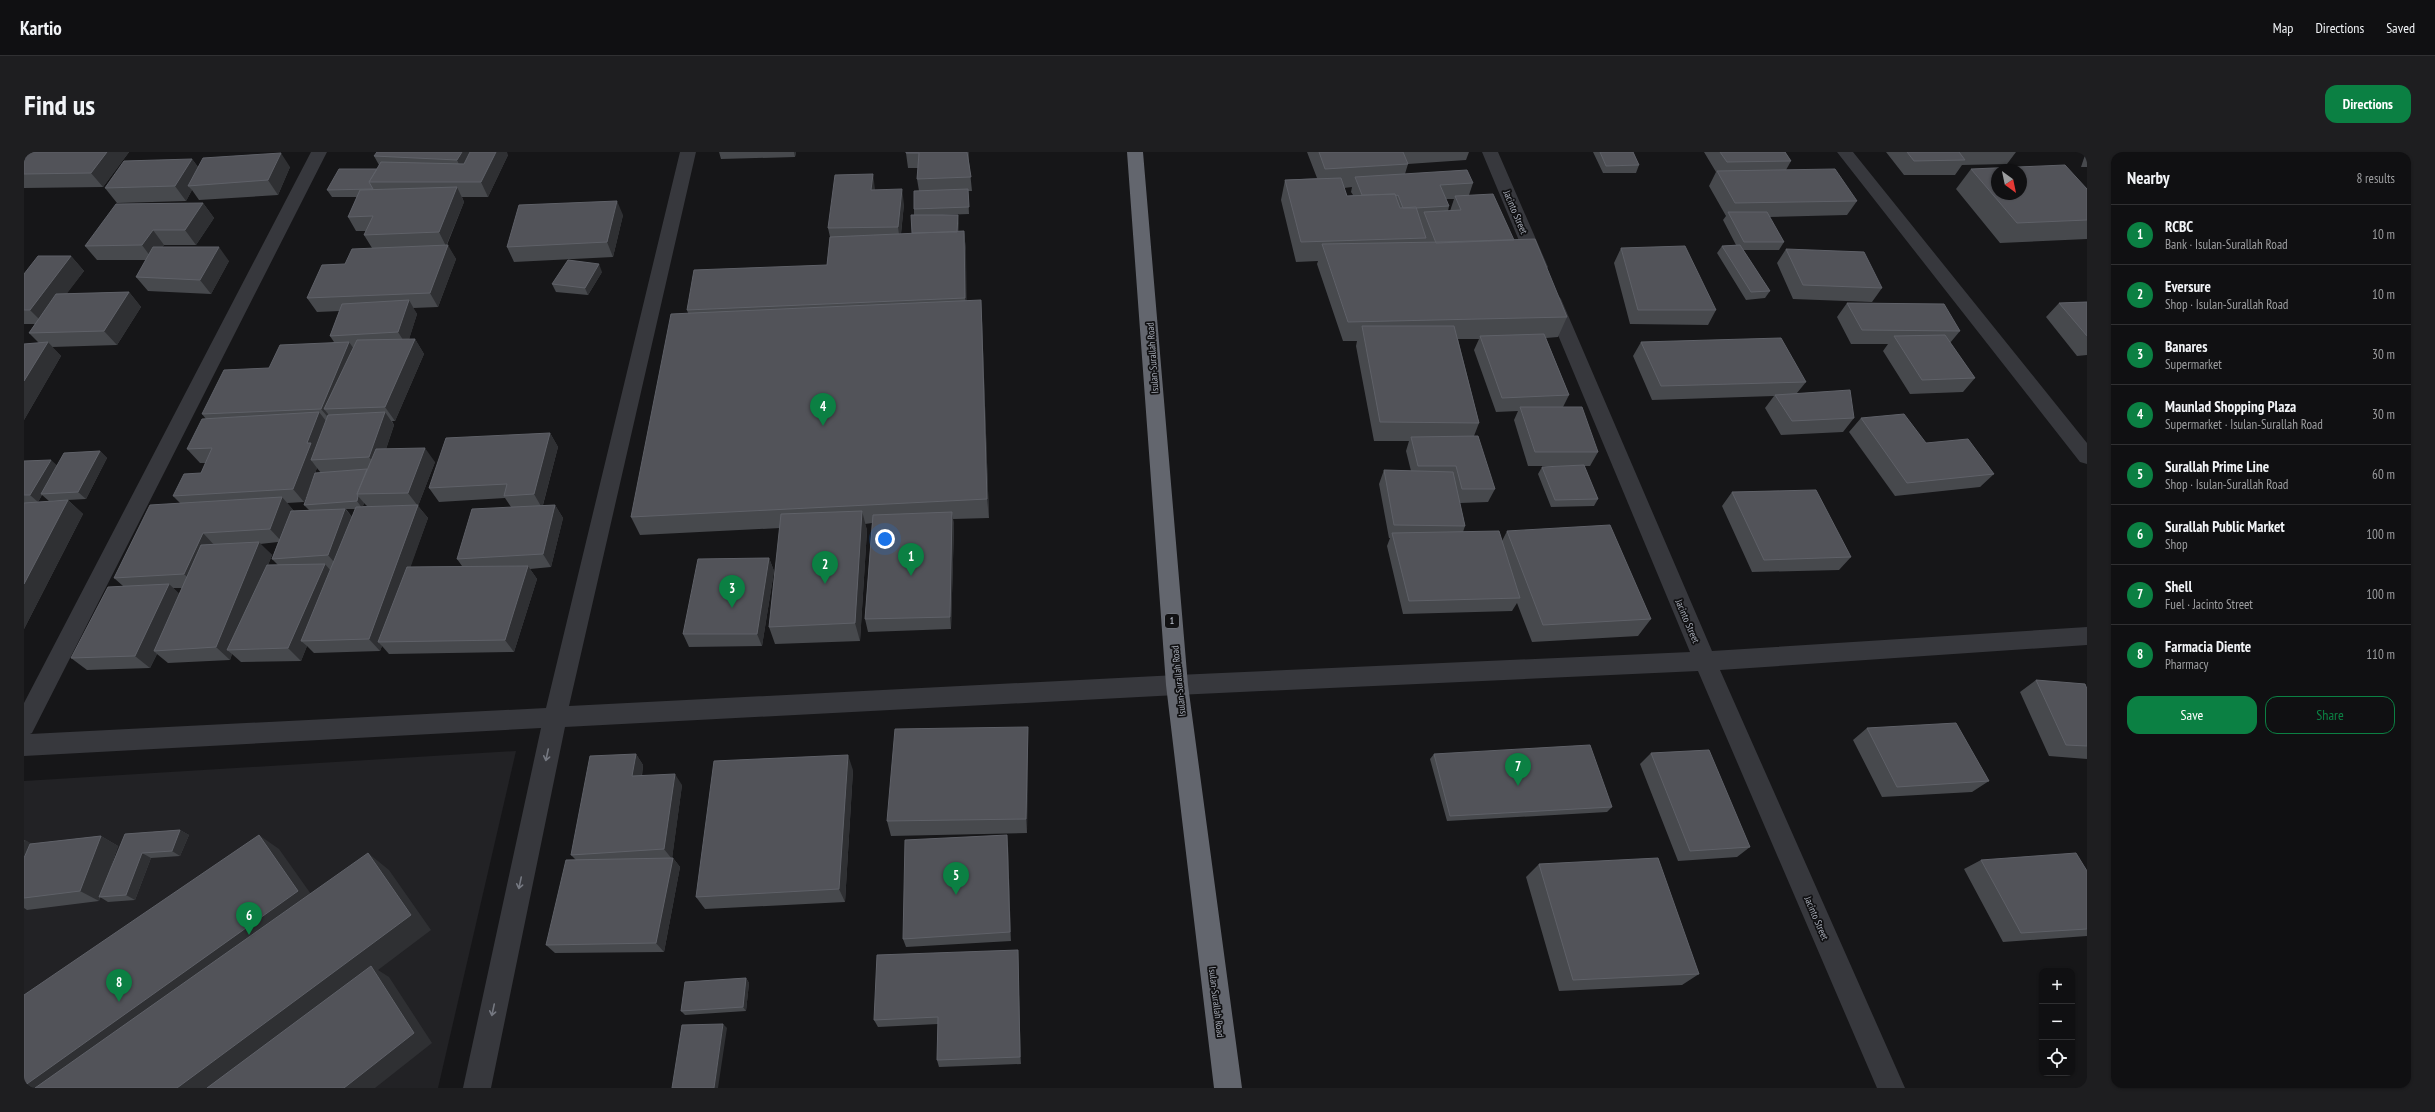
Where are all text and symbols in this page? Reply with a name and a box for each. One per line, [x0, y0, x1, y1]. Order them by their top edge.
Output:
text: Kartio [20, 16, 62, 40]
text: Map [2273, 19, 2293, 37]
text: Directions [2315, 19, 2364, 37]
text: Saved [2386, 19, 2415, 37]
button: Directions [2325, 85, 2411, 123]
text: Find us [24, 86, 95, 123]
north arrow [1991, 164, 2027, 200]
text: Nearby [2127, 167, 2170, 189]
text: 8 results [2356, 170, 2395, 187]
street label: Jacinto Street [1500, 187, 1531, 236]
text: RCBC [2165, 217, 2193, 236]
text: 1 [2137, 226, 2143, 243]
text: 10 m [2372, 226, 2395, 243]
text: Bank · Isulan-Surallah Road [2165, 236, 2288, 253]
text: Eversure [2165, 277, 2211, 296]
text: 2 [2137, 286, 2143, 303]
text: 10 m [2372, 286, 2395, 303]
text: Shop · Isulan-Surallah Road [2165, 296, 2289, 313]
street label: Isulan-Surallah Road [1144, 322, 1161, 394]
text: Banares [2165, 337, 2208, 356]
text: 3 [2137, 346, 2143, 363]
text: 30 m [2372, 346, 2395, 363]
text: Supermarket [2165, 356, 2222, 373]
pin: 4 [810, 393, 836, 426]
text: Maunlad Shopping Plaza [2165, 397, 2296, 416]
text: 4 [2137, 406, 2143, 423]
text: 30 m [2372, 406, 2395, 423]
text: Supermarket · Isulan-Surallah Road [2165, 416, 2323, 433]
text: Surallah Prime Line [2165, 457, 2269, 476]
text: 5 [2137, 466, 2143, 483]
text: 60 m [2372, 466, 2395, 483]
text: Shop · Isulan-Surallah Road [2165, 476, 2289, 493]
text: Surallah Public Market [2165, 517, 2285, 536]
text: 6 [2137, 526, 2143, 543]
text: 100 m [2366, 526, 2395, 543]
your location [875, 529, 895, 549]
text: Shop [2165, 536, 2188, 553]
pin: 1 [898, 543, 924, 576]
pin: 2 [812, 551, 838, 584]
pin: 3 [719, 575, 745, 608]
text: Shell [2165, 577, 2192, 596]
text: 7 [2137, 586, 2143, 603]
text: 100 m [2366, 586, 2395, 603]
street label: Jacinto Street [1672, 596, 1703, 645]
text: Fuel · Jacinto Street [2165, 596, 2253, 613]
road number: 1 [1165, 614, 1179, 628]
text: Farmacia Diente [2165, 637, 2251, 656]
street label: Isulan-Surallah Road [1168, 645, 1189, 717]
text: 8 [2137, 646, 2143, 663]
text: 110 m [2366, 646, 2395, 663]
text: Pharmacy [2165, 656, 2208, 673]
button: Save [2127, 696, 2257, 734]
button: Share [2265, 696, 2395, 734]
one-way arrow [542, 749, 550, 762]
pin: 7 [1505, 753, 1531, 786]
pin: 5 [943, 862, 969, 895]
one-way arrow [515, 876, 523, 889]
street label: Jacinto Street [1801, 893, 1832, 942]
pin: 6 [236, 902, 262, 935]
street label: Isulan-Surallah Road [1206, 966, 1227, 1038]
map controls [2039, 968, 2075, 1076]
button: + [2039, 968, 2075, 1004]
pin: 8 [106, 969, 132, 1002]
one-way arrow [489, 1003, 497, 1016]
button: − [2039, 1004, 2075, 1040]
button: locate [2039, 1040, 2075, 1076]

